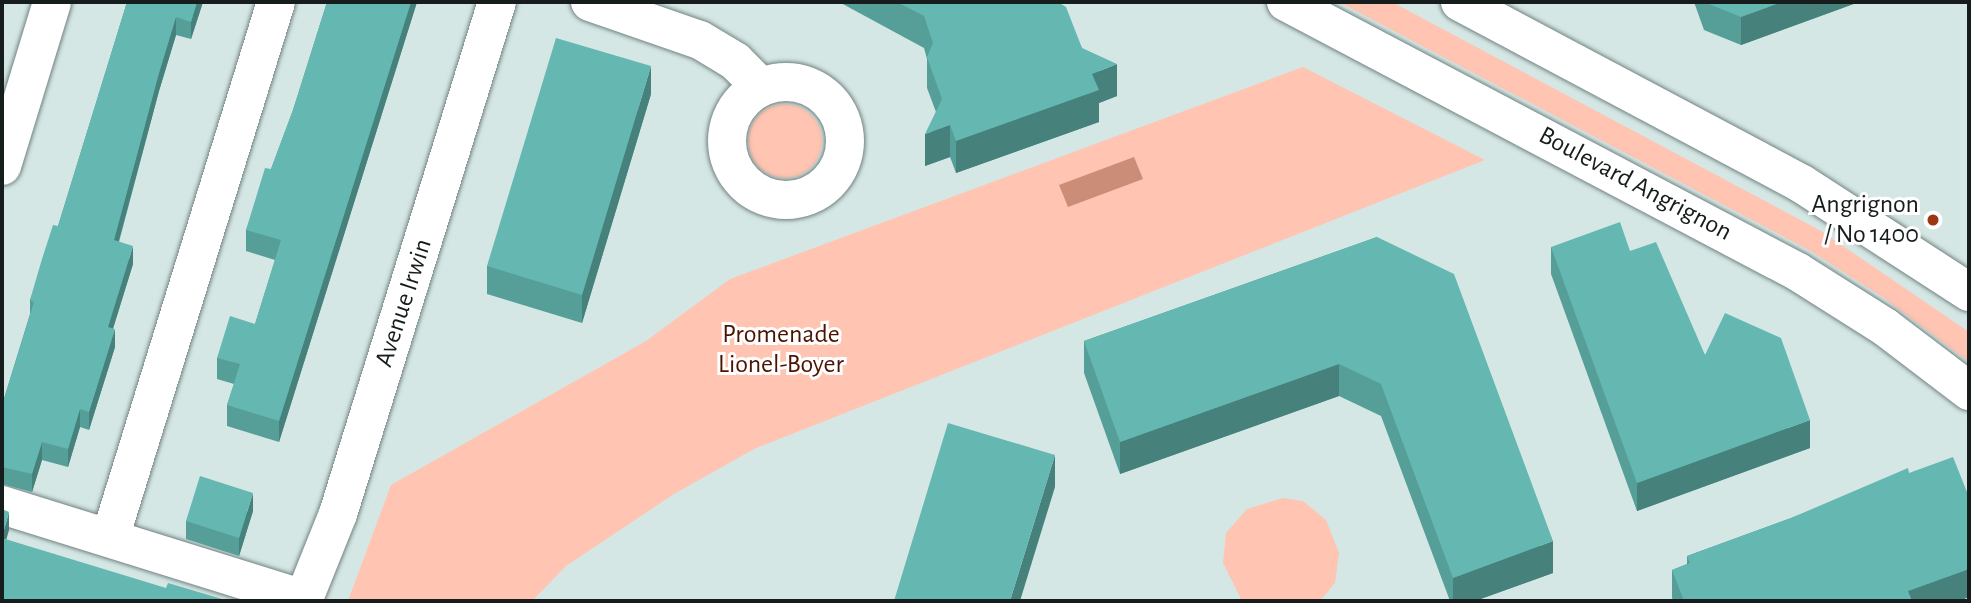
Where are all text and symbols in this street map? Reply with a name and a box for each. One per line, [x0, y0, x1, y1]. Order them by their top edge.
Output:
street label: Boulevard Angrignon [1533, 120, 1737, 248]
place label: Angrignon / No 1400 [1811, 189, 1919, 250]
marker: Angrignon / No 1400 [1925, 212, 1941, 228]
street label: Avenue Irwin [369, 235, 439, 371]
park label: Promenade Lionel-Boyer [718, 319, 844, 380]

